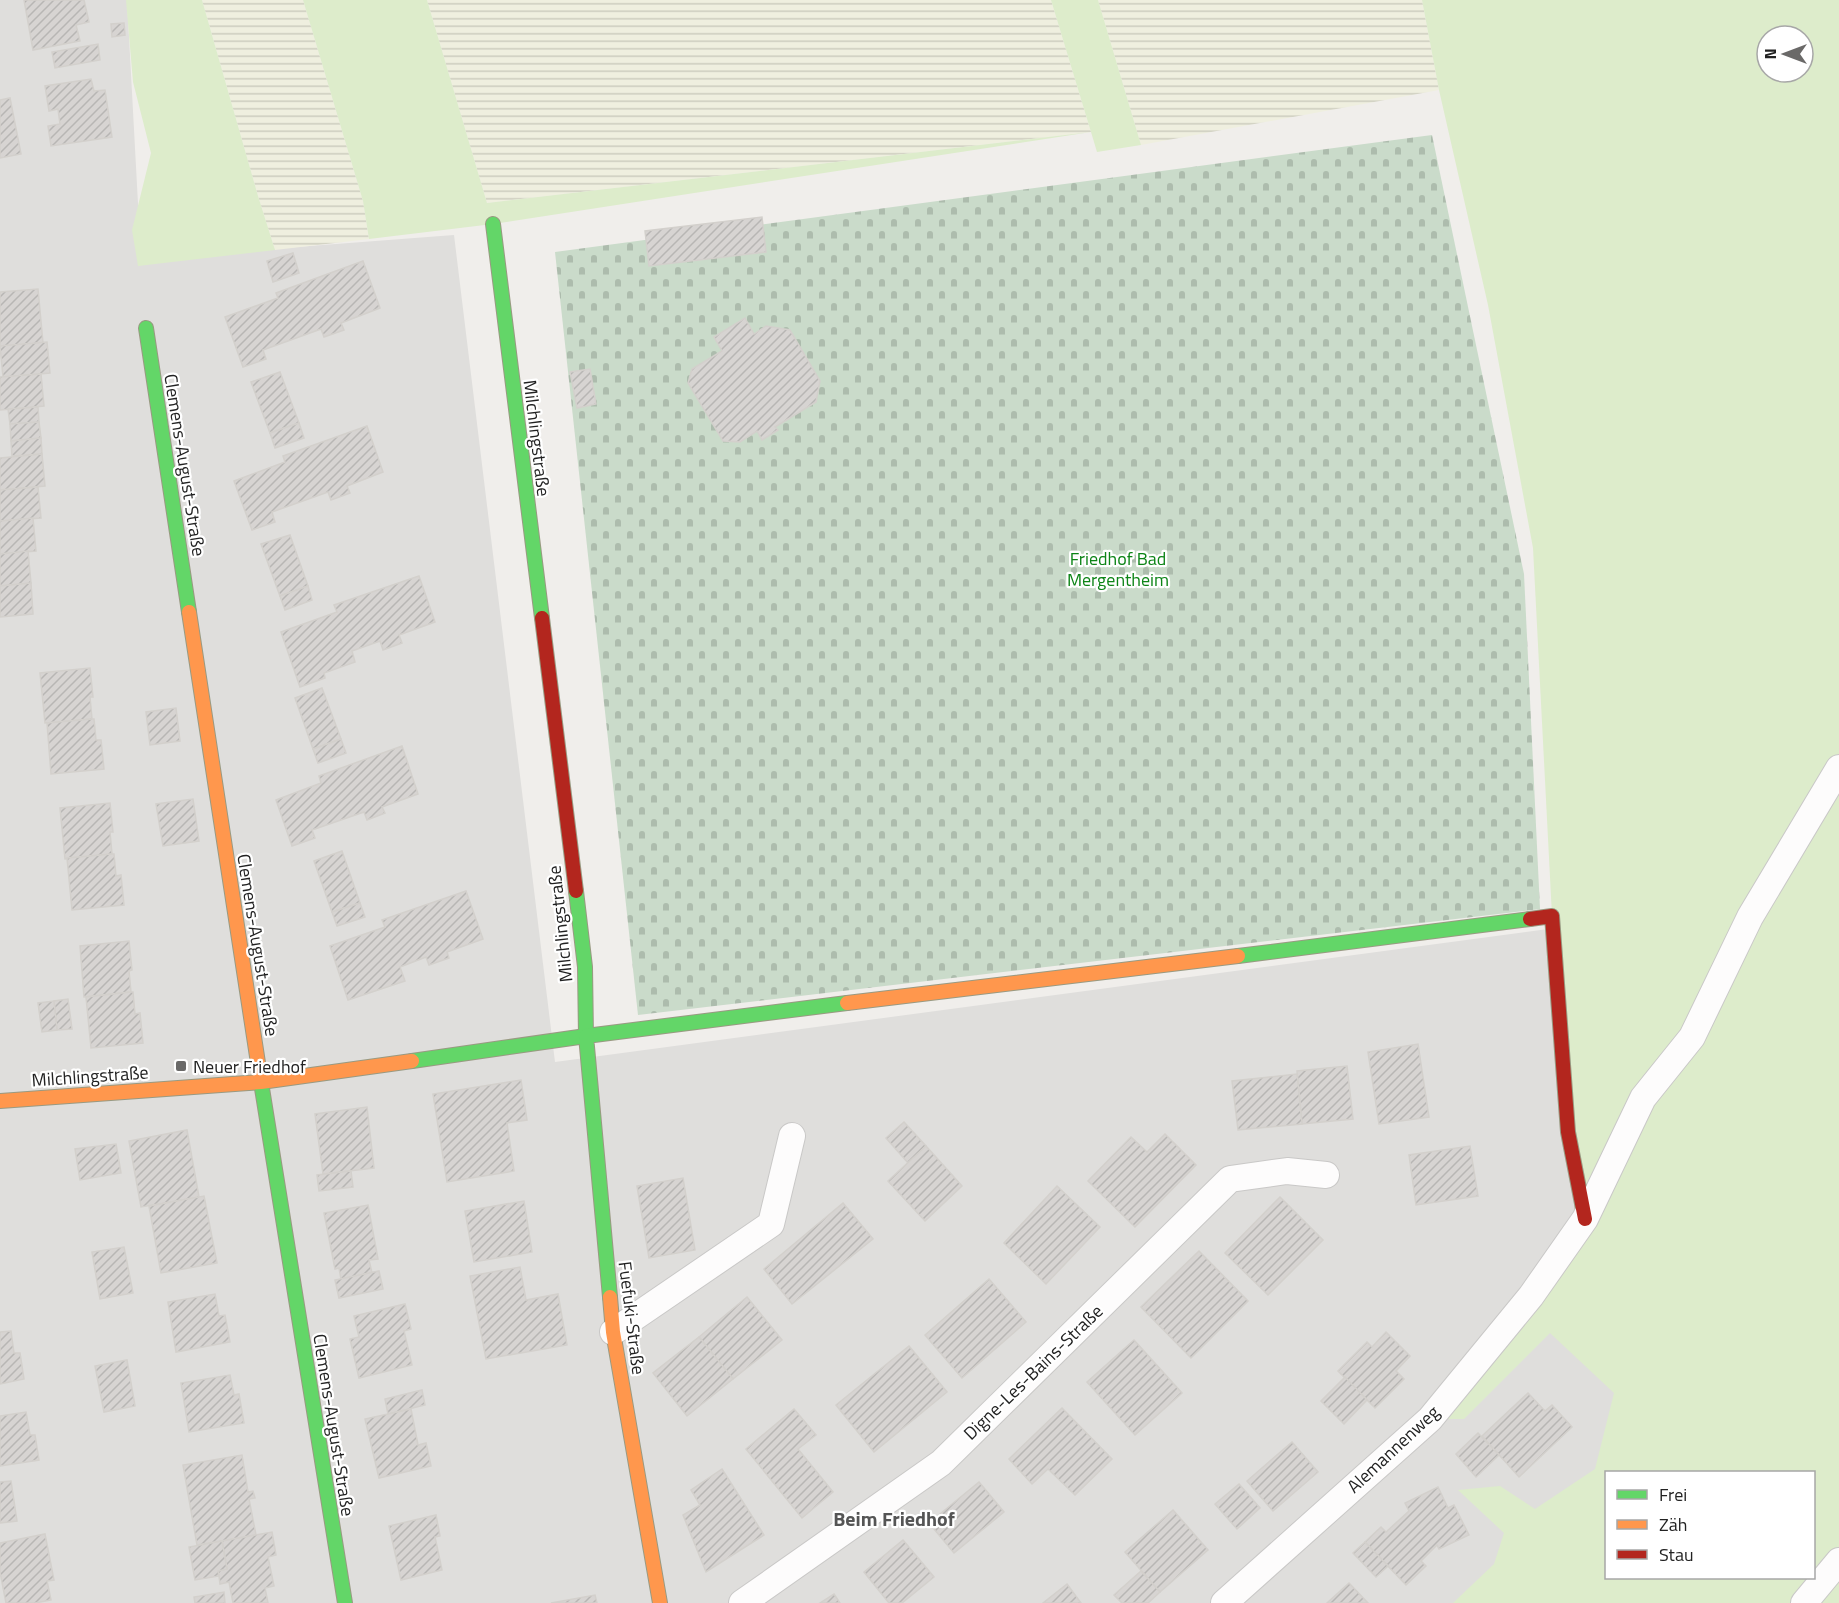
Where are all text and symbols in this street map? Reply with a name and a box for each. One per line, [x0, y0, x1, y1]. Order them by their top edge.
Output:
north arrow [1755, 24, 1815, 84]
text: N [1758, 48, 1782, 60]
street label: Clemens-August-Straße [157, 372, 213, 558]
street label: Milchlingstraße [516, 378, 558, 498]
park label: Friedhof Bad Mergentheim [1067, 545, 1169, 593]
street label: Clemens-August-Straße [230, 852, 286, 1038]
street label: Milchlingstraße [540, 864, 580, 984]
place label: Neuer Friedhof [193, 1053, 306, 1080]
street label: Milchlingstraße [31, 1058, 149, 1094]
marker: Neuer Friedhof [174, 1059, 188, 1073]
street label: Fuefuki-Straße [612, 1260, 652, 1376]
street label: Digne-Les-Bains-Straße [957, 1298, 1109, 1446]
street label: Clemens-August-Straße [306, 1332, 362, 1518]
street label: Alemannenweg [1341, 1399, 1445, 1499]
legend [1605, 1471, 1815, 1579]
text: Frei [1659, 1481, 1687, 1508]
district label: Beim Friedhof [833, 1503, 955, 1534]
text: Zäh [1659, 1511, 1687, 1538]
text: Stau [1659, 1541, 1694, 1568]

